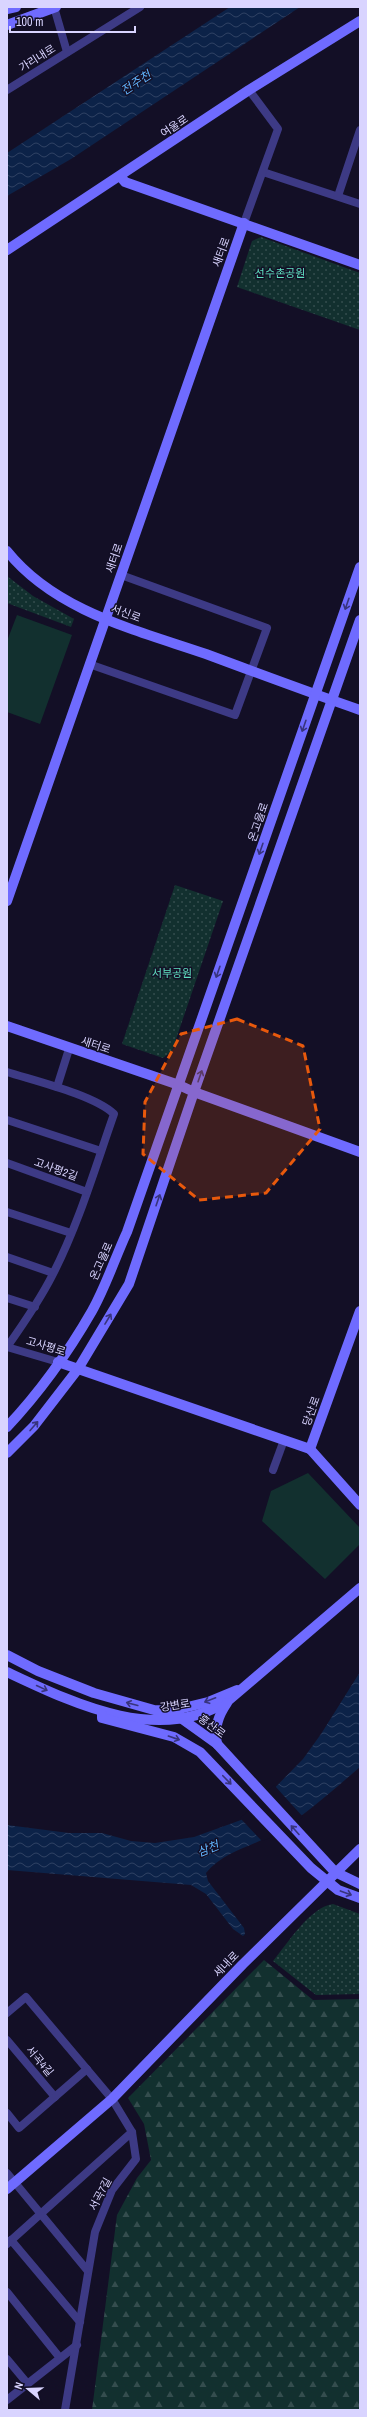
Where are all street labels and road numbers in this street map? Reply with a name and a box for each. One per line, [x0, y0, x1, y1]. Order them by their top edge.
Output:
street label: 가리내로 [16, 41, 58, 75]
street label: 여울로 [157, 112, 191, 140]
street label: 새터로 [209, 235, 233, 269]
street label: 새터로 [102, 541, 126, 575]
street label: 서신로 [109, 601, 143, 625]
street label: 온고을로 [245, 801, 271, 843]
street label: 새터로 [79, 1034, 113, 1056]
street label: 고사평2길 [32, 1155, 80, 1183]
street label: 온고을로 [86, 1240, 116, 1282]
street label: 고사평로 [25, 1333, 67, 1359]
street label: 당산로 [299, 1394, 323, 1428]
street label: 강변로 [159, 1696, 191, 1714]
street label: 홍산로 [196, 1711, 228, 1741]
street label: 세내로 [210, 1948, 242, 1980]
street label: 서곡4길 [23, 2043, 57, 2079]
street label: 서곡7길 [86, 2175, 114, 2213]

